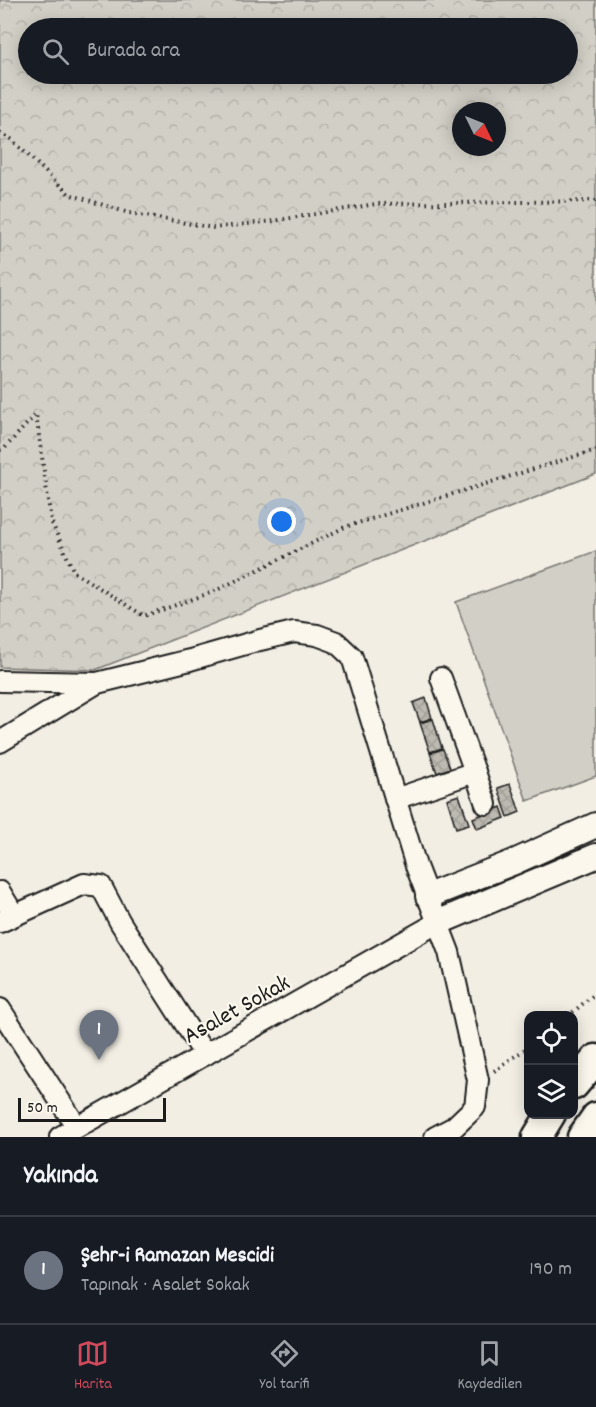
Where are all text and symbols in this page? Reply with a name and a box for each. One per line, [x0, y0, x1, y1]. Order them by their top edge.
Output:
search box [18, 18, 578, 84]
icon: search [39, 35, 72, 68]
text: Burada ara [87, 36, 180, 67]
north arrow [452, 102, 506, 156]
your location [267, 507, 296, 536]
street label: Asalet Sokak [178, 967, 297, 1054]
pin: 1 [80, 1010, 118, 1060]
map controls [524, 1011, 578, 1119]
button: locate [524, 1011, 578, 1065]
button: layers [524, 1065, 578, 1119]
scale bar [18, 1095, 166, 1122]
text: 50 m [27, 1097, 58, 1120]
text: Yakında [24, 1158, 98, 1195]
text: Şehr-i Ramazan Mescidi [81, 1241, 274, 1272]
text: 1 [41, 1256, 46, 1284]
text: 190 m [529, 1256, 572, 1284]
text: Tapınak · Asalet Sokak [81, 1272, 250, 1300]
tab: Harita [74, 1337, 112, 1396]
tab: Yol tarifi [260, 1337, 310, 1396]
tab: Kaydedilen [458, 1337, 522, 1396]

